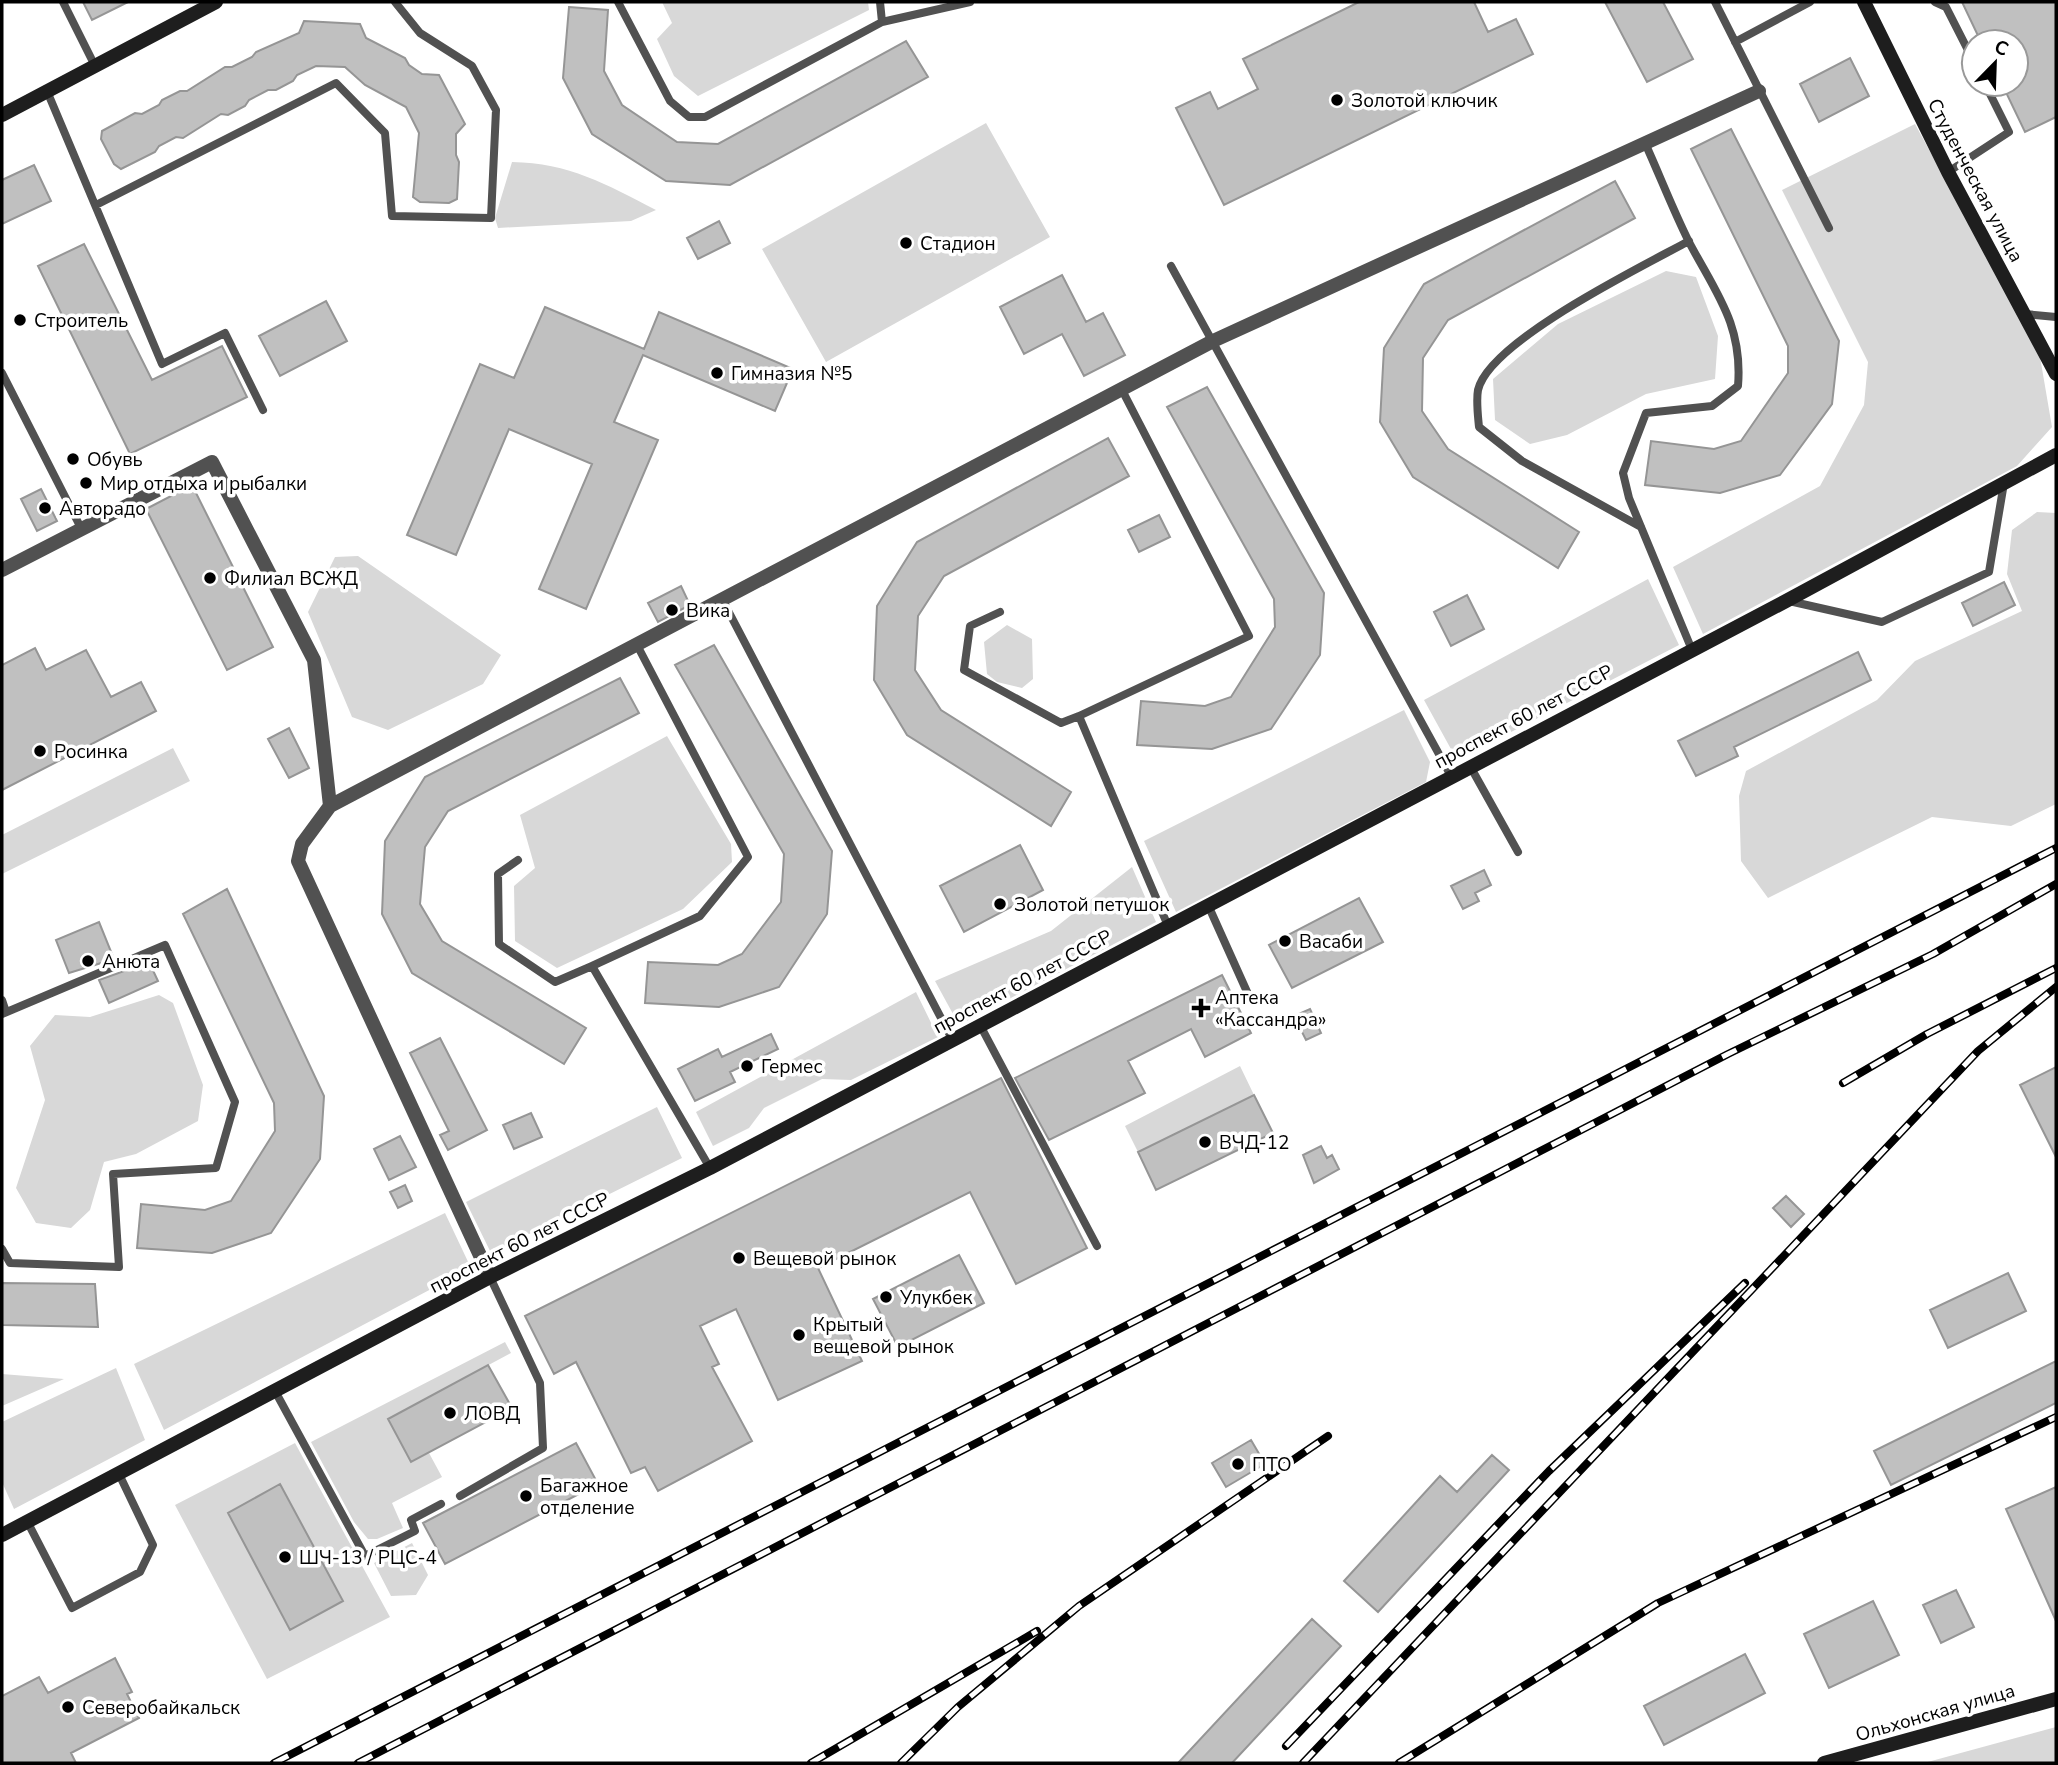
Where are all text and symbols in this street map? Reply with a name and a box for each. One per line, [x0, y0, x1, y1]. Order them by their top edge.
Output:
north arrow [1960, 28, 2030, 98]
text: С [1990, 34, 2012, 63]
place label: Золотой ключик [1351, 88, 1498, 114]
marker: Золотой ключик [1329, 92, 1345, 108]
street label: Студенческая улица [1921, 94, 2029, 267]
place label: Стадион [920, 231, 996, 257]
marker: Стадион [898, 235, 914, 251]
place label: Строитель [34, 308, 128, 334]
marker: Строитель [12, 312, 28, 328]
place label: Гимназия №5 [731, 361, 852, 387]
marker: Гимназия №5 [709, 365, 725, 381]
place label: Обувь [87, 447, 143, 473]
marker: Обувь [65, 451, 81, 467]
place label: Мир отдыха и рыбалки [100, 471, 307, 497]
marker: Мир отдыха и рыбалки [78, 475, 94, 491]
place label: Авторадо [59, 496, 146, 522]
marker: Авторадо [37, 500, 53, 516]
place label: Филиал ВСЖД [224, 566, 358, 592]
marker: Филиал ВСЖД [202, 570, 218, 586]
place label: Вика [686, 598, 730, 624]
marker: Вика [664, 602, 680, 618]
street label: проспект 60 лет СССР [1430, 659, 1617, 775]
place label: Росинка [54, 739, 128, 765]
marker: Росинка [32, 743, 48, 759]
place label: Золотой петушок [1014, 892, 1169, 918]
marker: Золотой петушок [992, 896, 1008, 912]
street label: проспект 60 лет СССР [929, 924, 1116, 1040]
place label: Васаби [1299, 929, 1363, 955]
marker: Васаби [1277, 933, 1293, 949]
place label: Анюта [102, 949, 160, 975]
marker: Анюта [80, 953, 96, 969]
place label: Аптека «Кассандра» [1215, 985, 1326, 1033]
marker: Аптека «Кассандра» [1193, 1000, 1209, 1016]
place label: Гермес [761, 1054, 822, 1080]
marker: Гермес [739, 1058, 755, 1074]
place label: ВЧД-12 [1219, 1130, 1289, 1156]
marker: ВЧД-12 [1197, 1134, 1213, 1150]
street label: проспект 60 лет СССР [425, 1186, 614, 1300]
place label: Вещевой рынок [753, 1246, 896, 1272]
marker: Вещевой рынок [731, 1250, 747, 1266]
place label: Улукбек [899, 1285, 973, 1311]
marker: Улукбек [878, 1289, 894, 1305]
place label: Крытый вещевой рынок [813, 1312, 954, 1360]
marker: Крытый вещевой рынок [791, 1327, 807, 1343]
place label: ЛОВД [464, 1401, 521, 1427]
marker: ЛОВД [442, 1405, 458, 1421]
place label: ПТО [1252, 1452, 1292, 1478]
marker: ПТО [1230, 1456, 1246, 1472]
place label: Багажное отделение [540, 1473, 634, 1521]
marker: Багажное отделение [518, 1488, 534, 1504]
place label: ШЧ-13 / РЦС-4 [299, 1545, 437, 1571]
marker: ШЧ-13 / РЦС-4 [277, 1549, 293, 1565]
street label: Ольхонская улица [1852, 1678, 2018, 1748]
place label: Северобайкальск [82, 1695, 240, 1721]
marker: Северобайкальск [60, 1699, 76, 1715]

